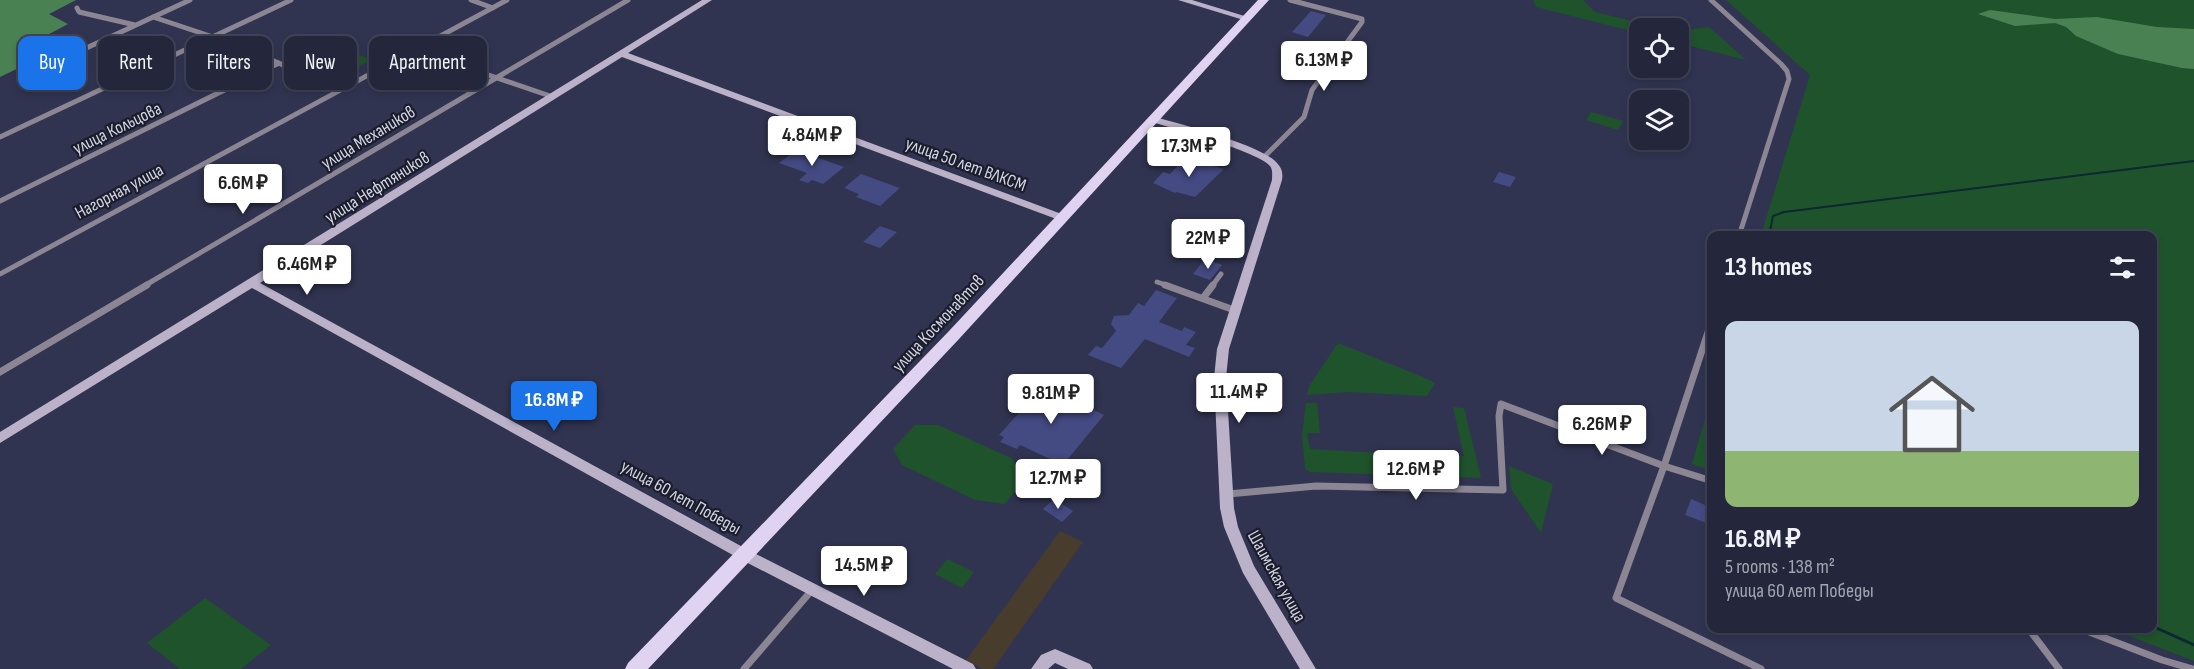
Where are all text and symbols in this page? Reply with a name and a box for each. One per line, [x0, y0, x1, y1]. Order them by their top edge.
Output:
map controls [1629, 18, 1689, 150]
button: locate [1629, 18, 1689, 78]
chip: Buy [18, 36, 86, 90]
chip: Rent [98, 36, 174, 90]
chip: Filters [186, 36, 272, 90]
chip: New [284, 36, 357, 90]
chip: Apartment [369, 36, 487, 90]
pin: 6.13M ₽ [1269, 41, 1379, 92]
text: 6.13M ₽ [1295, 48, 1353, 72]
button: layers [1629, 90, 1689, 150]
street label: улица Кольцова [69, 98, 165, 159]
street label: улица Механиков [317, 101, 419, 174]
pin: 4.84M ₽ [757, 116, 867, 167]
text: 4.84M ₽ [782, 123, 842, 147]
pin: 17.3M ₽ [1134, 127, 1244, 178]
street label: улица 50 лет ВЛКСМ [903, 133, 1029, 196]
text: 17.3M ₽ [1161, 134, 1217, 158]
street label: улица Нефтяников [321, 147, 433, 228]
street label: Нагорная улица [71, 159, 167, 224]
pin: 6.6M ₽ [194, 164, 292, 215]
text: 6.6M ₽ [218, 171, 268, 195]
pin: 22M ₽ [1166, 219, 1250, 270]
text: 22M ₽ [1186, 226, 1230, 250]
pin: 6.46M ₽ [252, 245, 362, 296]
icon: filters [2106, 251, 2139, 284]
text: 6.46M ₽ [277, 252, 337, 276]
text: 13 homes [1725, 252, 1812, 283]
street label: улица Космонавтов [888, 270, 989, 376]
icon: home [1878, 360, 1986, 468]
pin: 11.4M ₽ [1184, 373, 1294, 424]
pin: 9.81M ₽ [996, 374, 1106, 425]
text: 11.4M ₽ [1210, 380, 1268, 404]
pin: 16.8M ₽ [499, 381, 609, 432]
text: 9.81M ₽ [1022, 381, 1080, 405]
text: 16.8M ₽ [525, 388, 583, 412]
pin: 6.26M ₽ [1547, 405, 1657, 456]
text: 6.26M ₽ [1572, 412, 1632, 436]
pin: 12.6M ₽ [1361, 450, 1471, 501]
street label: улица 60 лет Победы [617, 456, 744, 539]
text: 12.6M ₽ [1387, 457, 1445, 481]
pin: 12.7M ₽ [1003, 459, 1113, 510]
text: 12.7M ₽ [1030, 466, 1086, 490]
text: 16.8M ₽ [1725, 524, 1801, 555]
street label: Шаимская улица [1243, 527, 1310, 626]
pin: 14.5M ₽ [809, 546, 919, 597]
text: 14.5M ₽ [835, 553, 893, 577]
text: 5 rooms · 138 m² [1725, 555, 1835, 579]
text: улица 60 лет Победы [1725, 579, 1874, 603]

